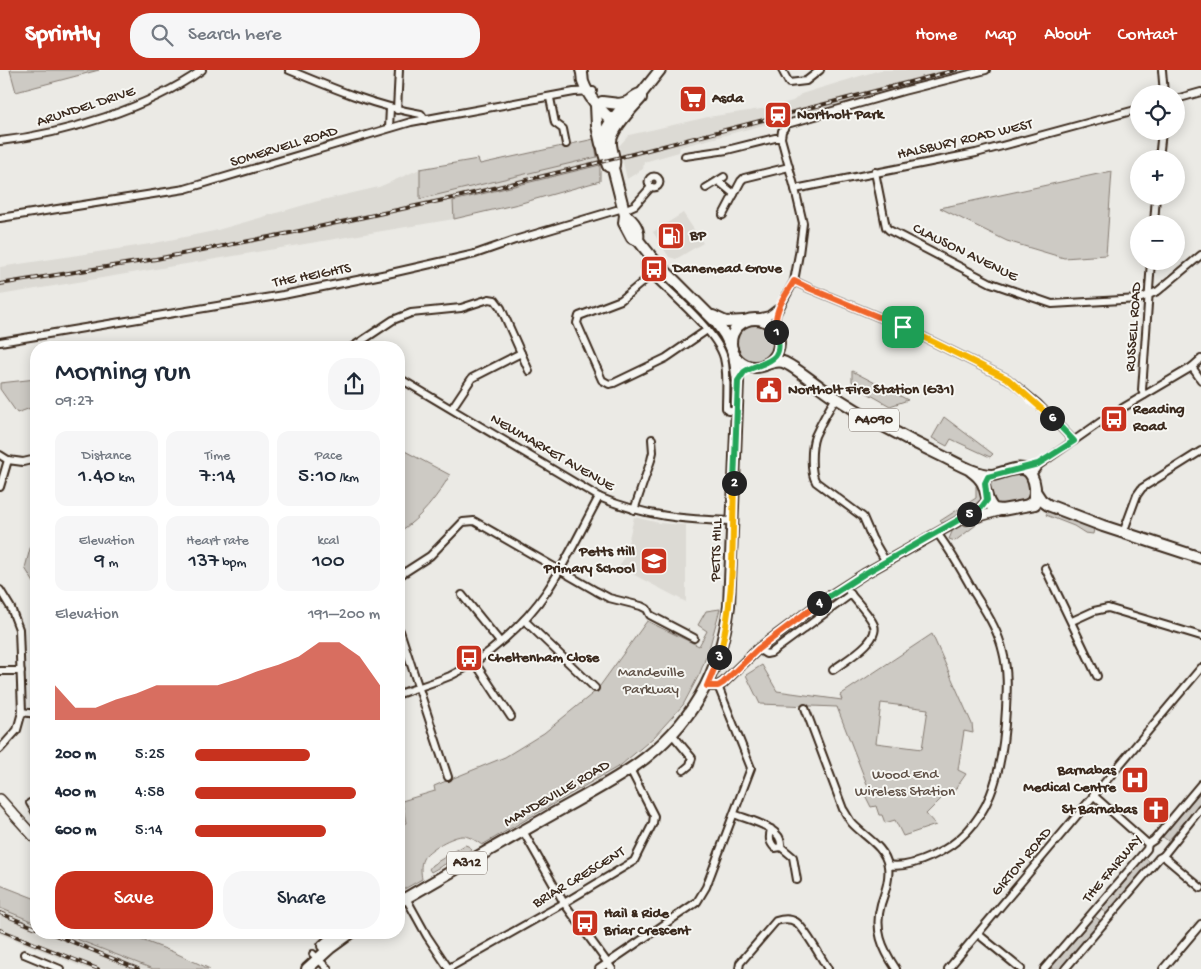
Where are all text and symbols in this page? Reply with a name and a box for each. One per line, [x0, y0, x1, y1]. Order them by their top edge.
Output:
search box [130, 13, 480, 58]
text: Sprintly [25, 21, 100, 50]
icon: search [148, 21, 176, 49]
text: Search here [188, 24, 282, 47]
text: Home [915, 25, 957, 46]
text: Map [985, 25, 1016, 46]
text: About [1044, 25, 1090, 46]
text: Contact [1118, 25, 1176, 46]
street label: ARUNDEL DRIVE [35, 82, 138, 131]
supermarket icon: Asda [678, 84, 708, 114]
map controls [1130, 85, 1185, 270]
button: locate [1130, 85, 1185, 140]
place label: Asda [711, 90, 744, 108]
station icon: Northolt Park [763, 100, 793, 130]
place label: Northolt Park [797, 106, 886, 124]
street label: HALSBURY ROAD WEST [896, 115, 1036, 164]
street label: SOMERVELL ROAD [228, 122, 340, 172]
button: + [1130, 150, 1185, 205]
button: − [1130, 215, 1185, 270]
street label: CLAUSON AVENUE [909, 220, 1021, 287]
fuel station icon: BP [656, 221, 686, 251]
place label: BP [689, 227, 707, 245]
bus stop icon: Danemead Grove [639, 254, 669, 284]
street label: THE HEIGHTS [270, 260, 353, 293]
place label: Danemead Grove [671, 260, 783, 278]
street label: RUSSELL ROAD [1122, 281, 1146, 372]
pin [882, 306, 924, 348]
icon: arrive [889, 313, 917, 341]
pin: 1 [764, 320, 788, 344]
text: 1 [774, 324, 779, 341]
text: Morning run [55, 357, 190, 390]
button: share [328, 358, 380, 410]
public building icon: Northolt Fire Station (G31) [754, 375, 784, 405]
place label: Northolt Fire Station (G31) [788, 381, 954, 399]
text: 09:27 [55, 393, 93, 412]
place label: Reading Road [1132, 401, 1185, 436]
bus stop icon: Reading Road [1099, 404, 1129, 434]
pin: 6 [1040, 406, 1064, 430]
road number: A4090 [849, 408, 899, 432]
street label: NEWMARKET AVENUE [487, 410, 618, 496]
text: 6 [1049, 410, 1056, 427]
text: Distance [82, 448, 131, 465]
text: Time [205, 448, 230, 465]
text: Pace [315, 448, 342, 465]
text: 1.40 [78, 465, 115, 490]
text: 7:14 [200, 465, 235, 490]
text: 5:10 [298, 465, 336, 490]
text: km [115, 470, 135, 487]
text: /km [336, 470, 359, 487]
pin: 2 [722, 470, 746, 496]
text: 2 [731, 475, 738, 492]
pin: 5 [956, 502, 982, 526]
text: 5 [966, 506, 973, 523]
street label: PETTS HILL [707, 518, 727, 583]
text: Elevation [79, 533, 134, 550]
text: Heart rate [186, 533, 249, 550]
text: kcal [318, 533, 339, 550]
place label: Petts Hill Primary School [543, 543, 636, 578]
school or university icon: Petts Hill Primary School [639, 546, 669, 576]
text: 9 [95, 550, 105, 575]
text: 137 [189, 550, 219, 575]
text: 100 [312, 550, 345, 575]
text: m [105, 555, 118, 572]
text: bpm [219, 555, 246, 572]
pin: 4 [806, 590, 832, 616]
text: 4 [816, 595, 823, 612]
text: Elevation [55, 606, 119, 625]
text: 191–200 m [308, 606, 380, 625]
bus stop icon: Cheltenham Close [454, 643, 484, 673]
pin: 3 [706, 644, 732, 670]
place label: Cheltenham Close [487, 649, 601, 667]
text: 3 [716, 649, 723, 666]
park label: Mandeville Parkway [618, 664, 685, 699]
text: 200 m [55, 746, 96, 765]
text: 5:25 [135, 746, 165, 765]
street label: MANDEVILLE ROAD [501, 756, 613, 832]
place label: Barnabas Medical Centre [1023, 762, 1117, 797]
hospital icon: Barnabas Medical Centre [1120, 765, 1150, 795]
park label: Wood End Wireless Station [855, 766, 955, 801]
text: 400 m [55, 784, 96, 803]
text: 4:58 [135, 784, 165, 803]
church icon: St Barnabas [1141, 795, 1171, 825]
place label: St Barnabas [1062, 801, 1138, 819]
text: 600 m [55, 822, 96, 841]
text: 5:14 [135, 822, 162, 841]
street label: GIRTON ROAD [988, 824, 1056, 900]
street label: THE FAIRWAY [1079, 831, 1147, 908]
street label: BRIAR CRESCENT [529, 843, 630, 913]
road number: A312 [447, 851, 487, 874]
button: Save [55, 871, 213, 929]
button: Share [223, 871, 380, 929]
place label: Hail & Ride Briar Crescent [603, 905, 692, 940]
bus stop icon: Hail & Ride Briar Crescent [570, 908, 600, 938]

